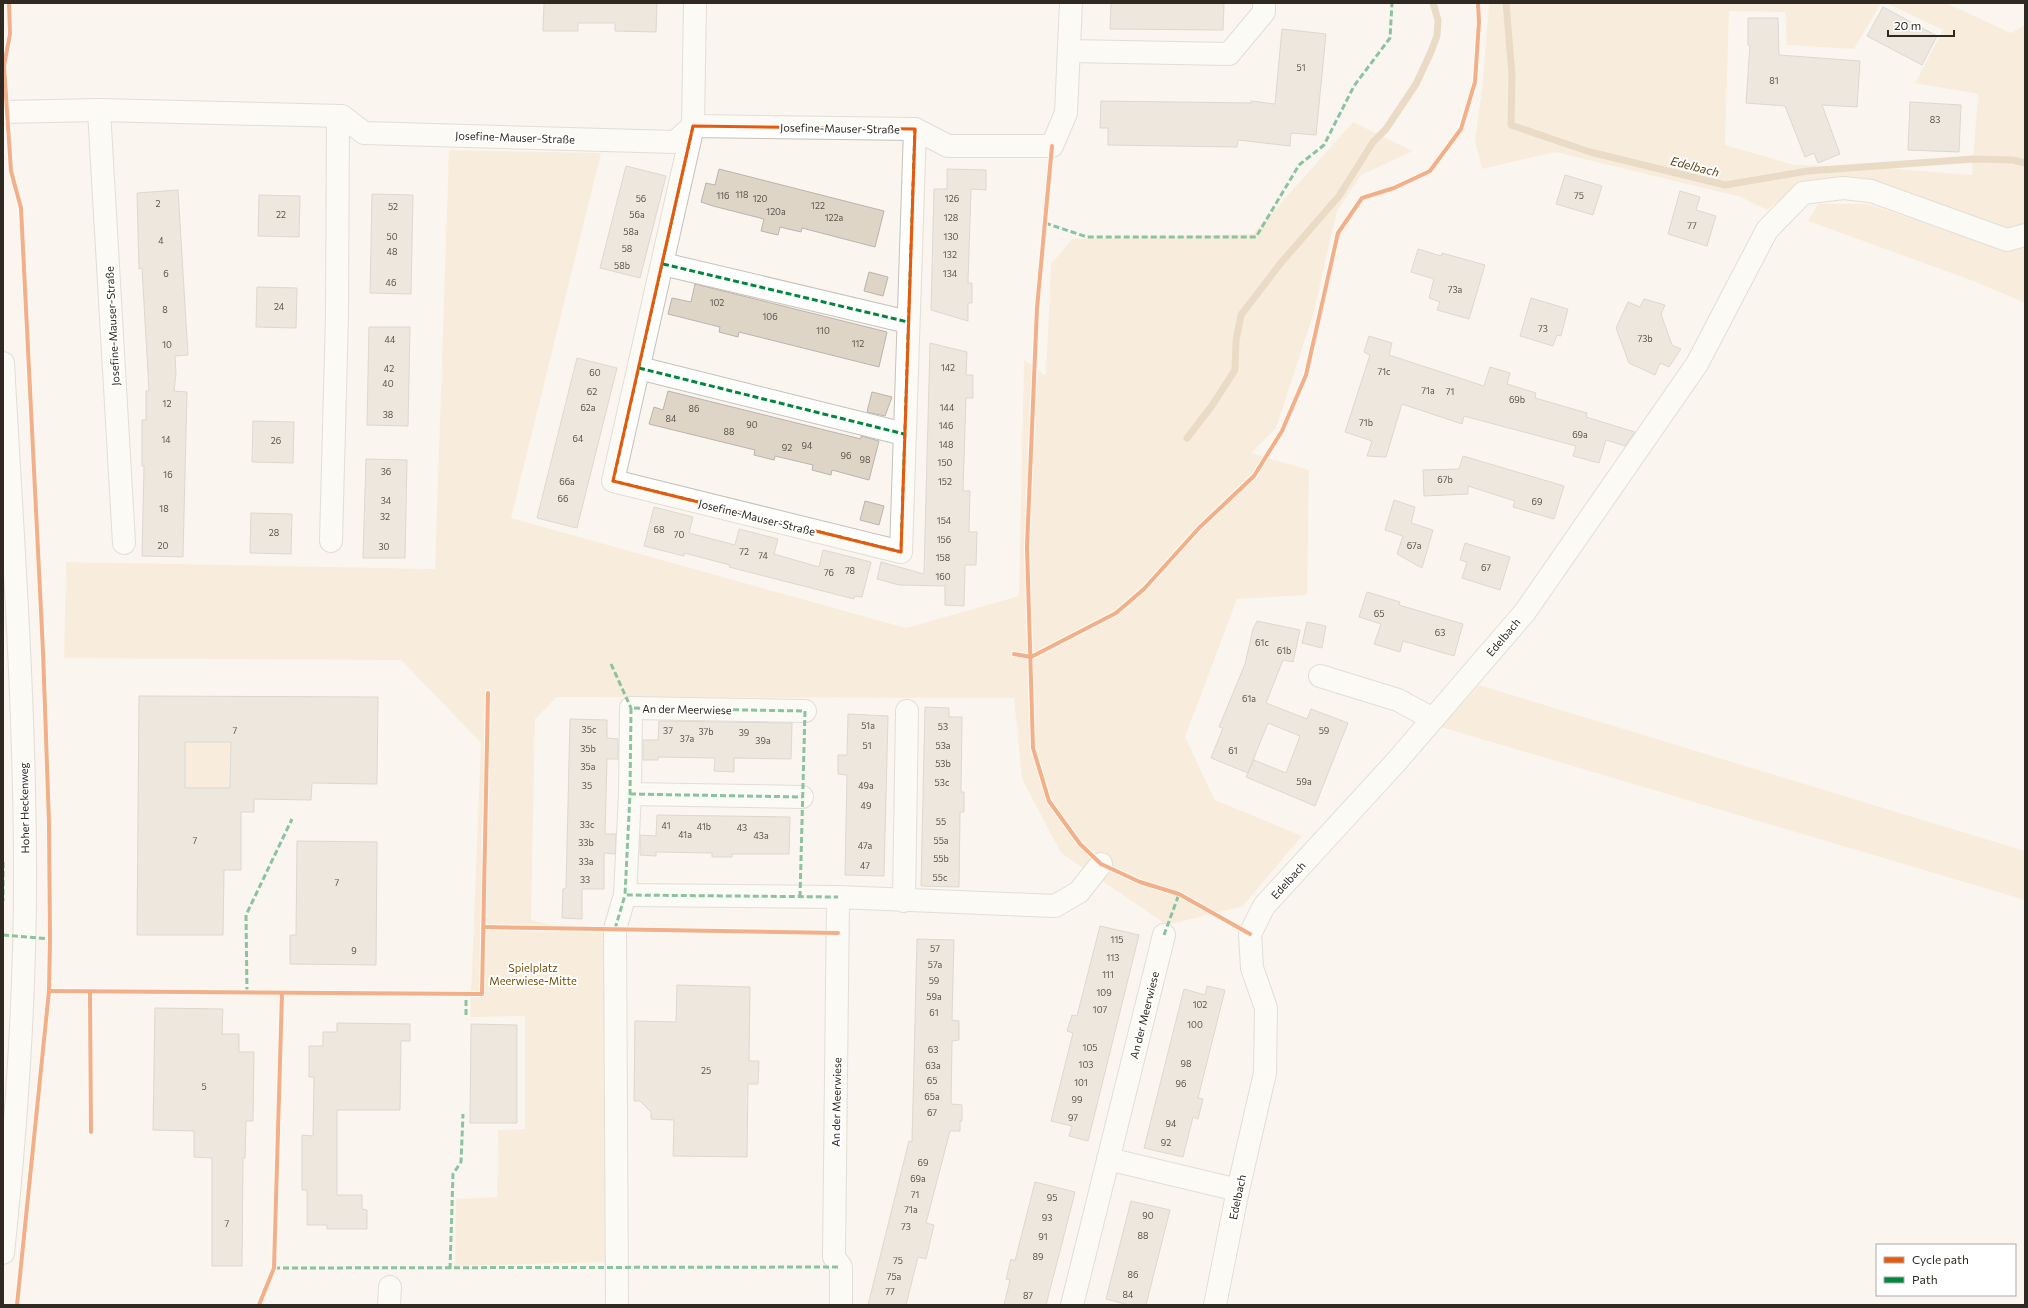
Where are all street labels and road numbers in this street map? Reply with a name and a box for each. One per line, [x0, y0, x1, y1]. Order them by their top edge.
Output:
street label: Josefine-Mauser-Straße [780, 120, 900, 137]
street label: Josefine-Mauser-Straße [455, 128, 575, 147]
street label: Josefine-Mauser-Straße [102, 266, 123, 386]
street label: Josefine-Mauser-Straße [697, 496, 817, 539]
street label: Edelbach [1483, 615, 1523, 659]
street label: An der Meerwiese [642, 702, 732, 716]
street label: Hoher Heckenweg [17, 762, 31, 854]
street label: Edelbach [1268, 859, 1308, 901]
street label: An der Meerwiese [1127, 970, 1161, 1060]
street label: An der Meerwiese [829, 1057, 843, 1147]
street label: Edelbach [1226, 1173, 1248, 1221]

